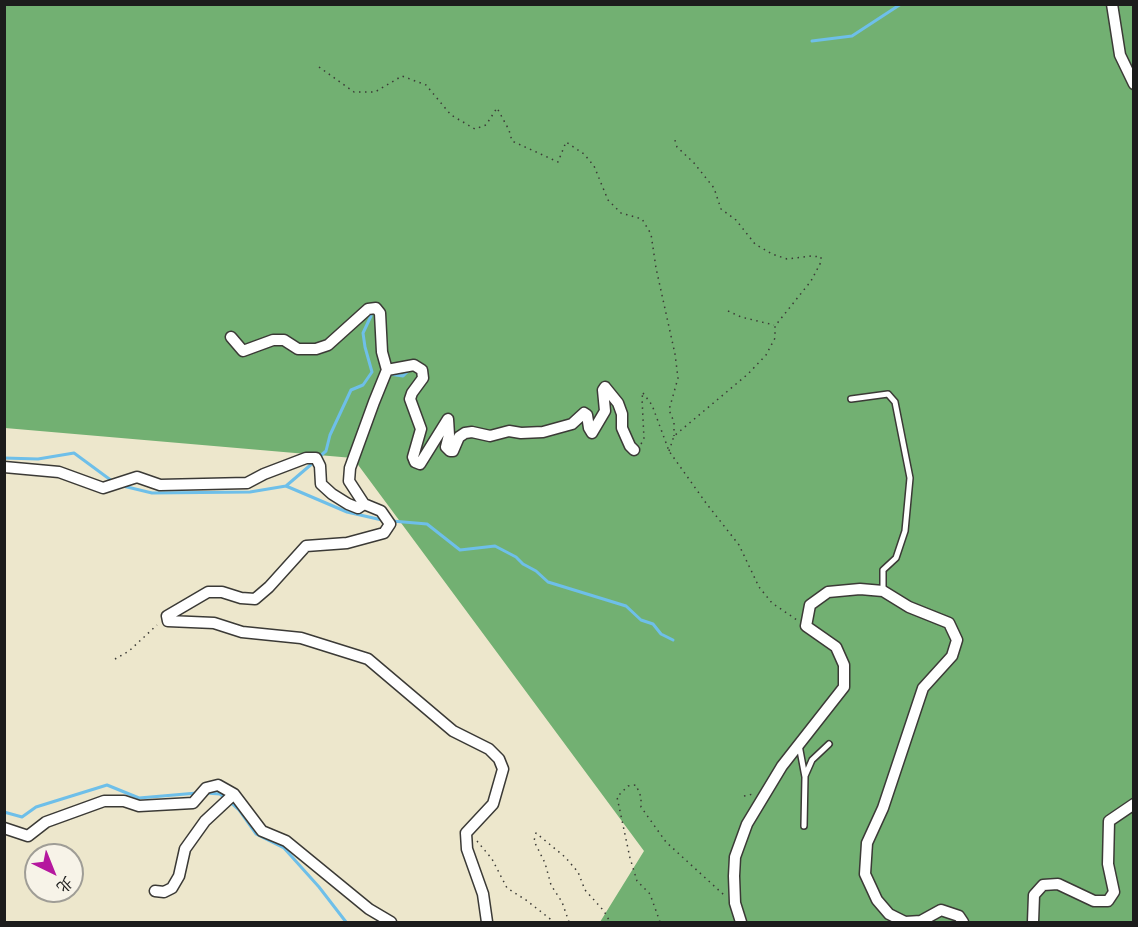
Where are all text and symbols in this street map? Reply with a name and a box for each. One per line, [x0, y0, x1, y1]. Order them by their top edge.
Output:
north arrow [24, 843, 84, 903]
text: 北 [50, 869, 81, 901]

